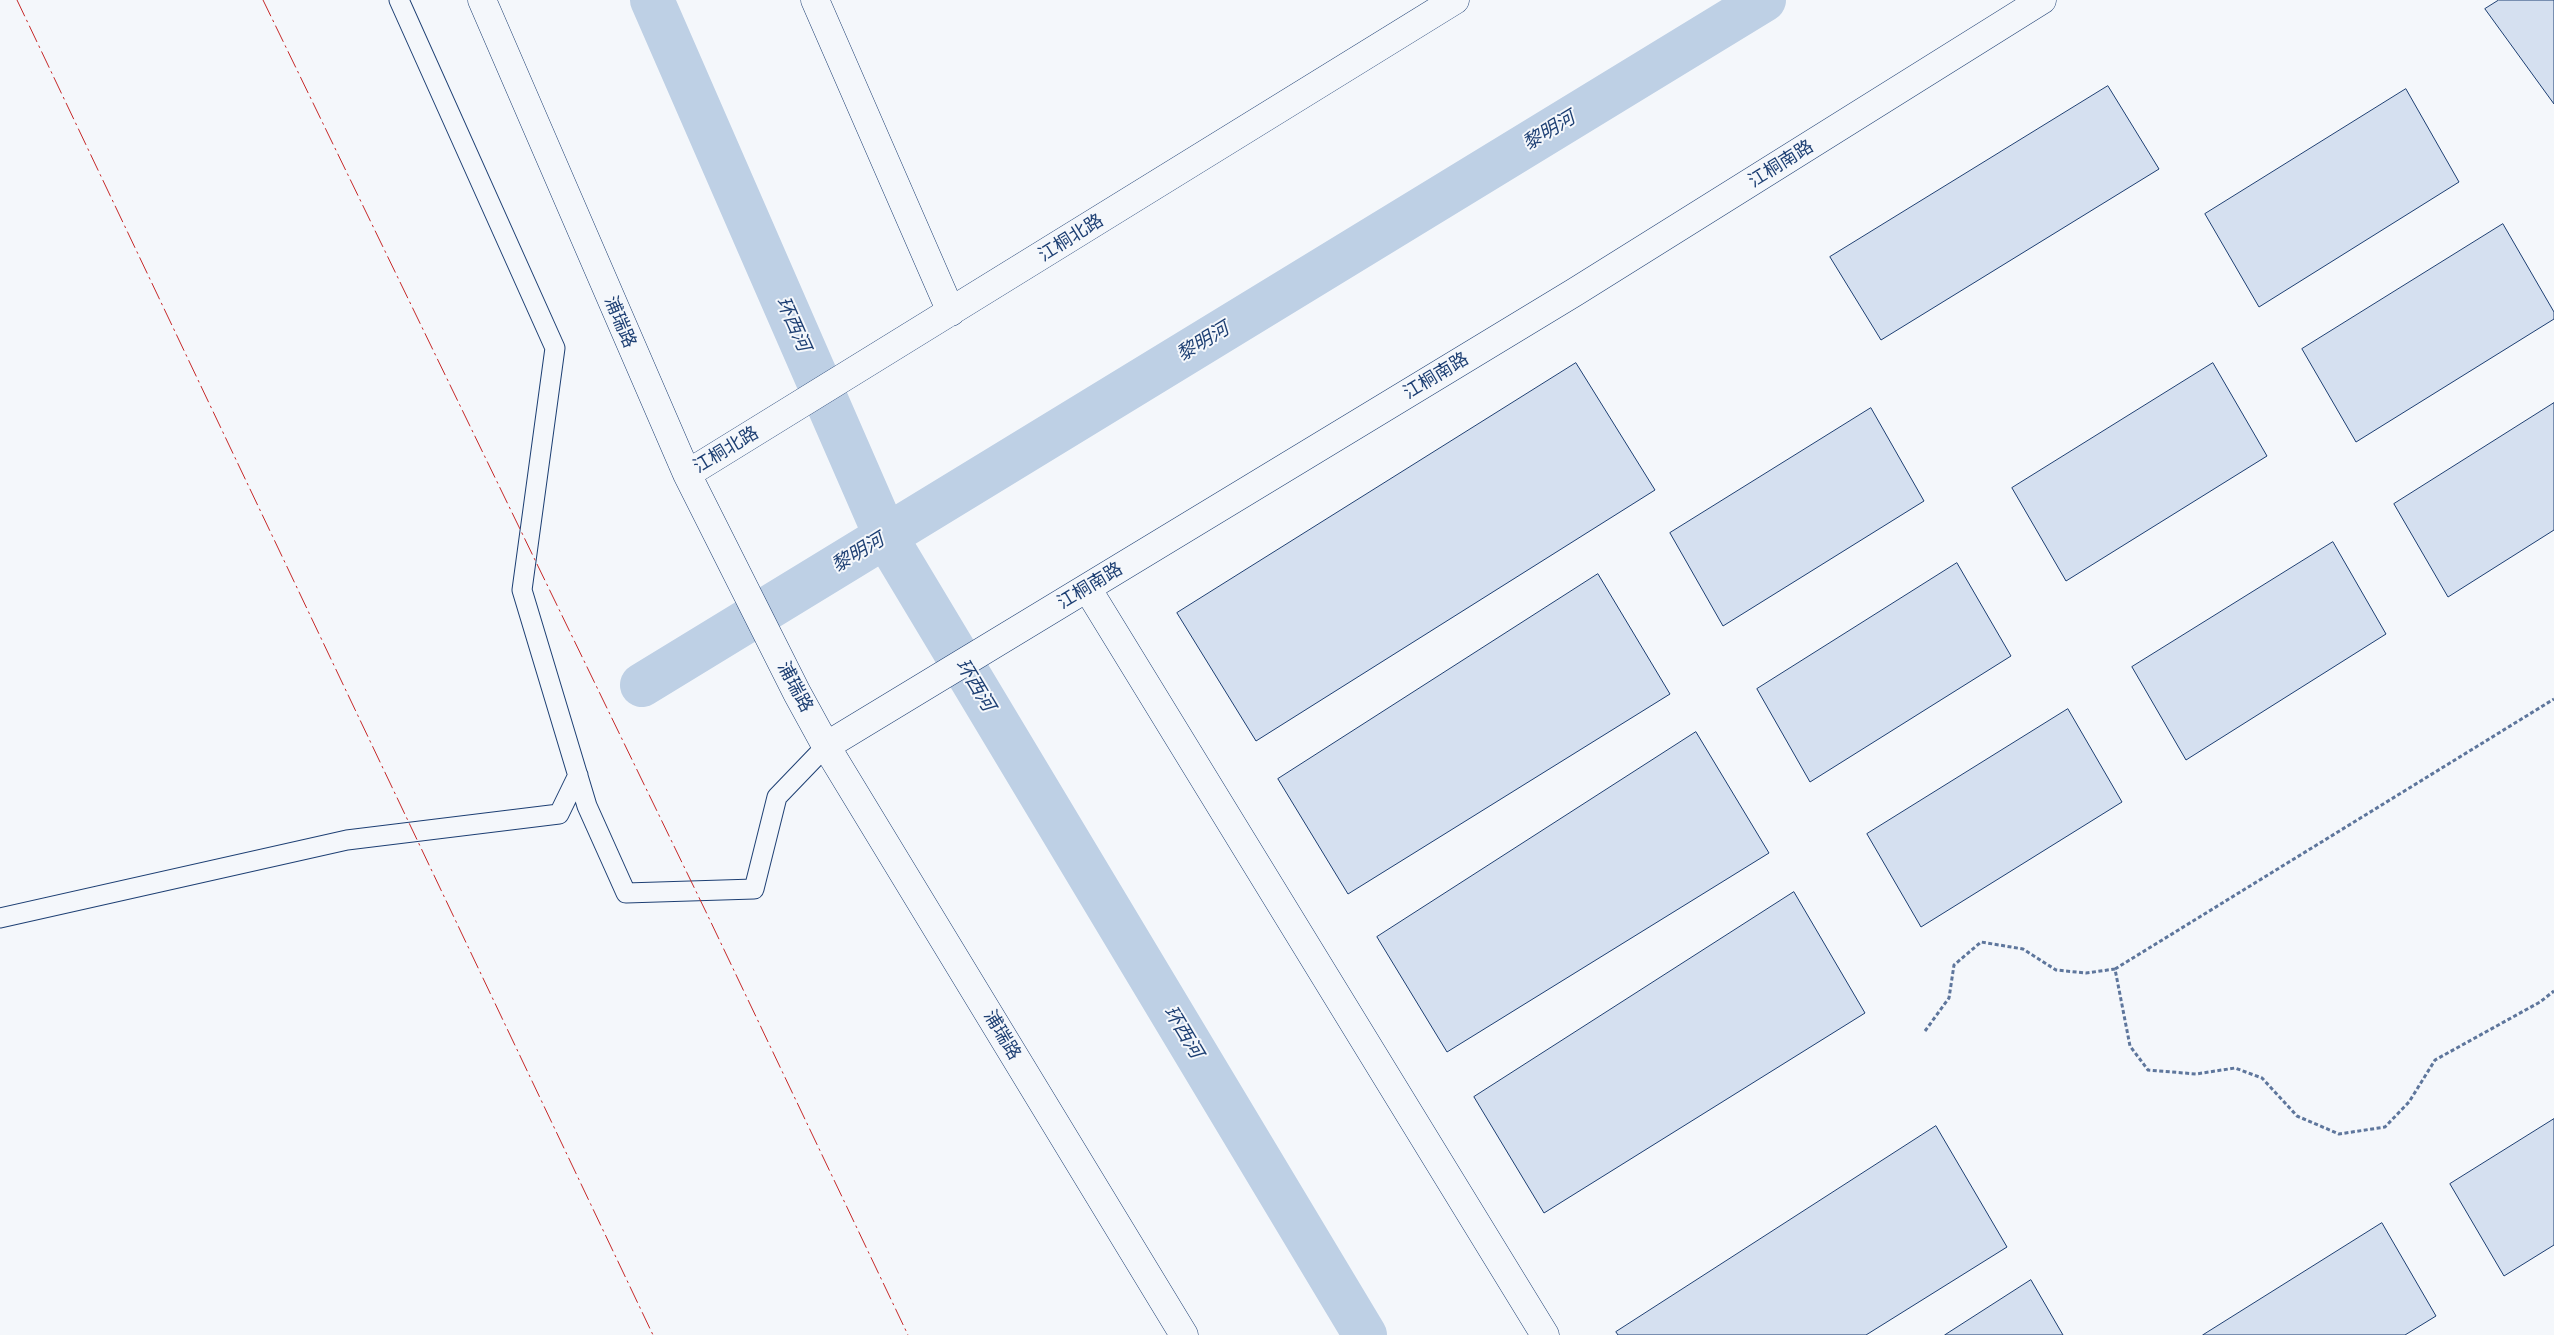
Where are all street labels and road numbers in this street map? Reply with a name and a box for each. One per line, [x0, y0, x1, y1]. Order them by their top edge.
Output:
street label: 江桐南路 [1745, 136, 1817, 192]
street label: 江桐北路 [1035, 210, 1107, 266]
street label: 浦瑞路 [600, 293, 640, 351]
street label: 江桐南路 [1400, 348, 1472, 404]
street label: 江桐北路 [690, 422, 762, 478]
street label: 江桐南路 [1054, 558, 1126, 614]
street label: 浦瑞路 [773, 658, 817, 716]
street label: 浦瑞路 [979, 1006, 1025, 1064]

